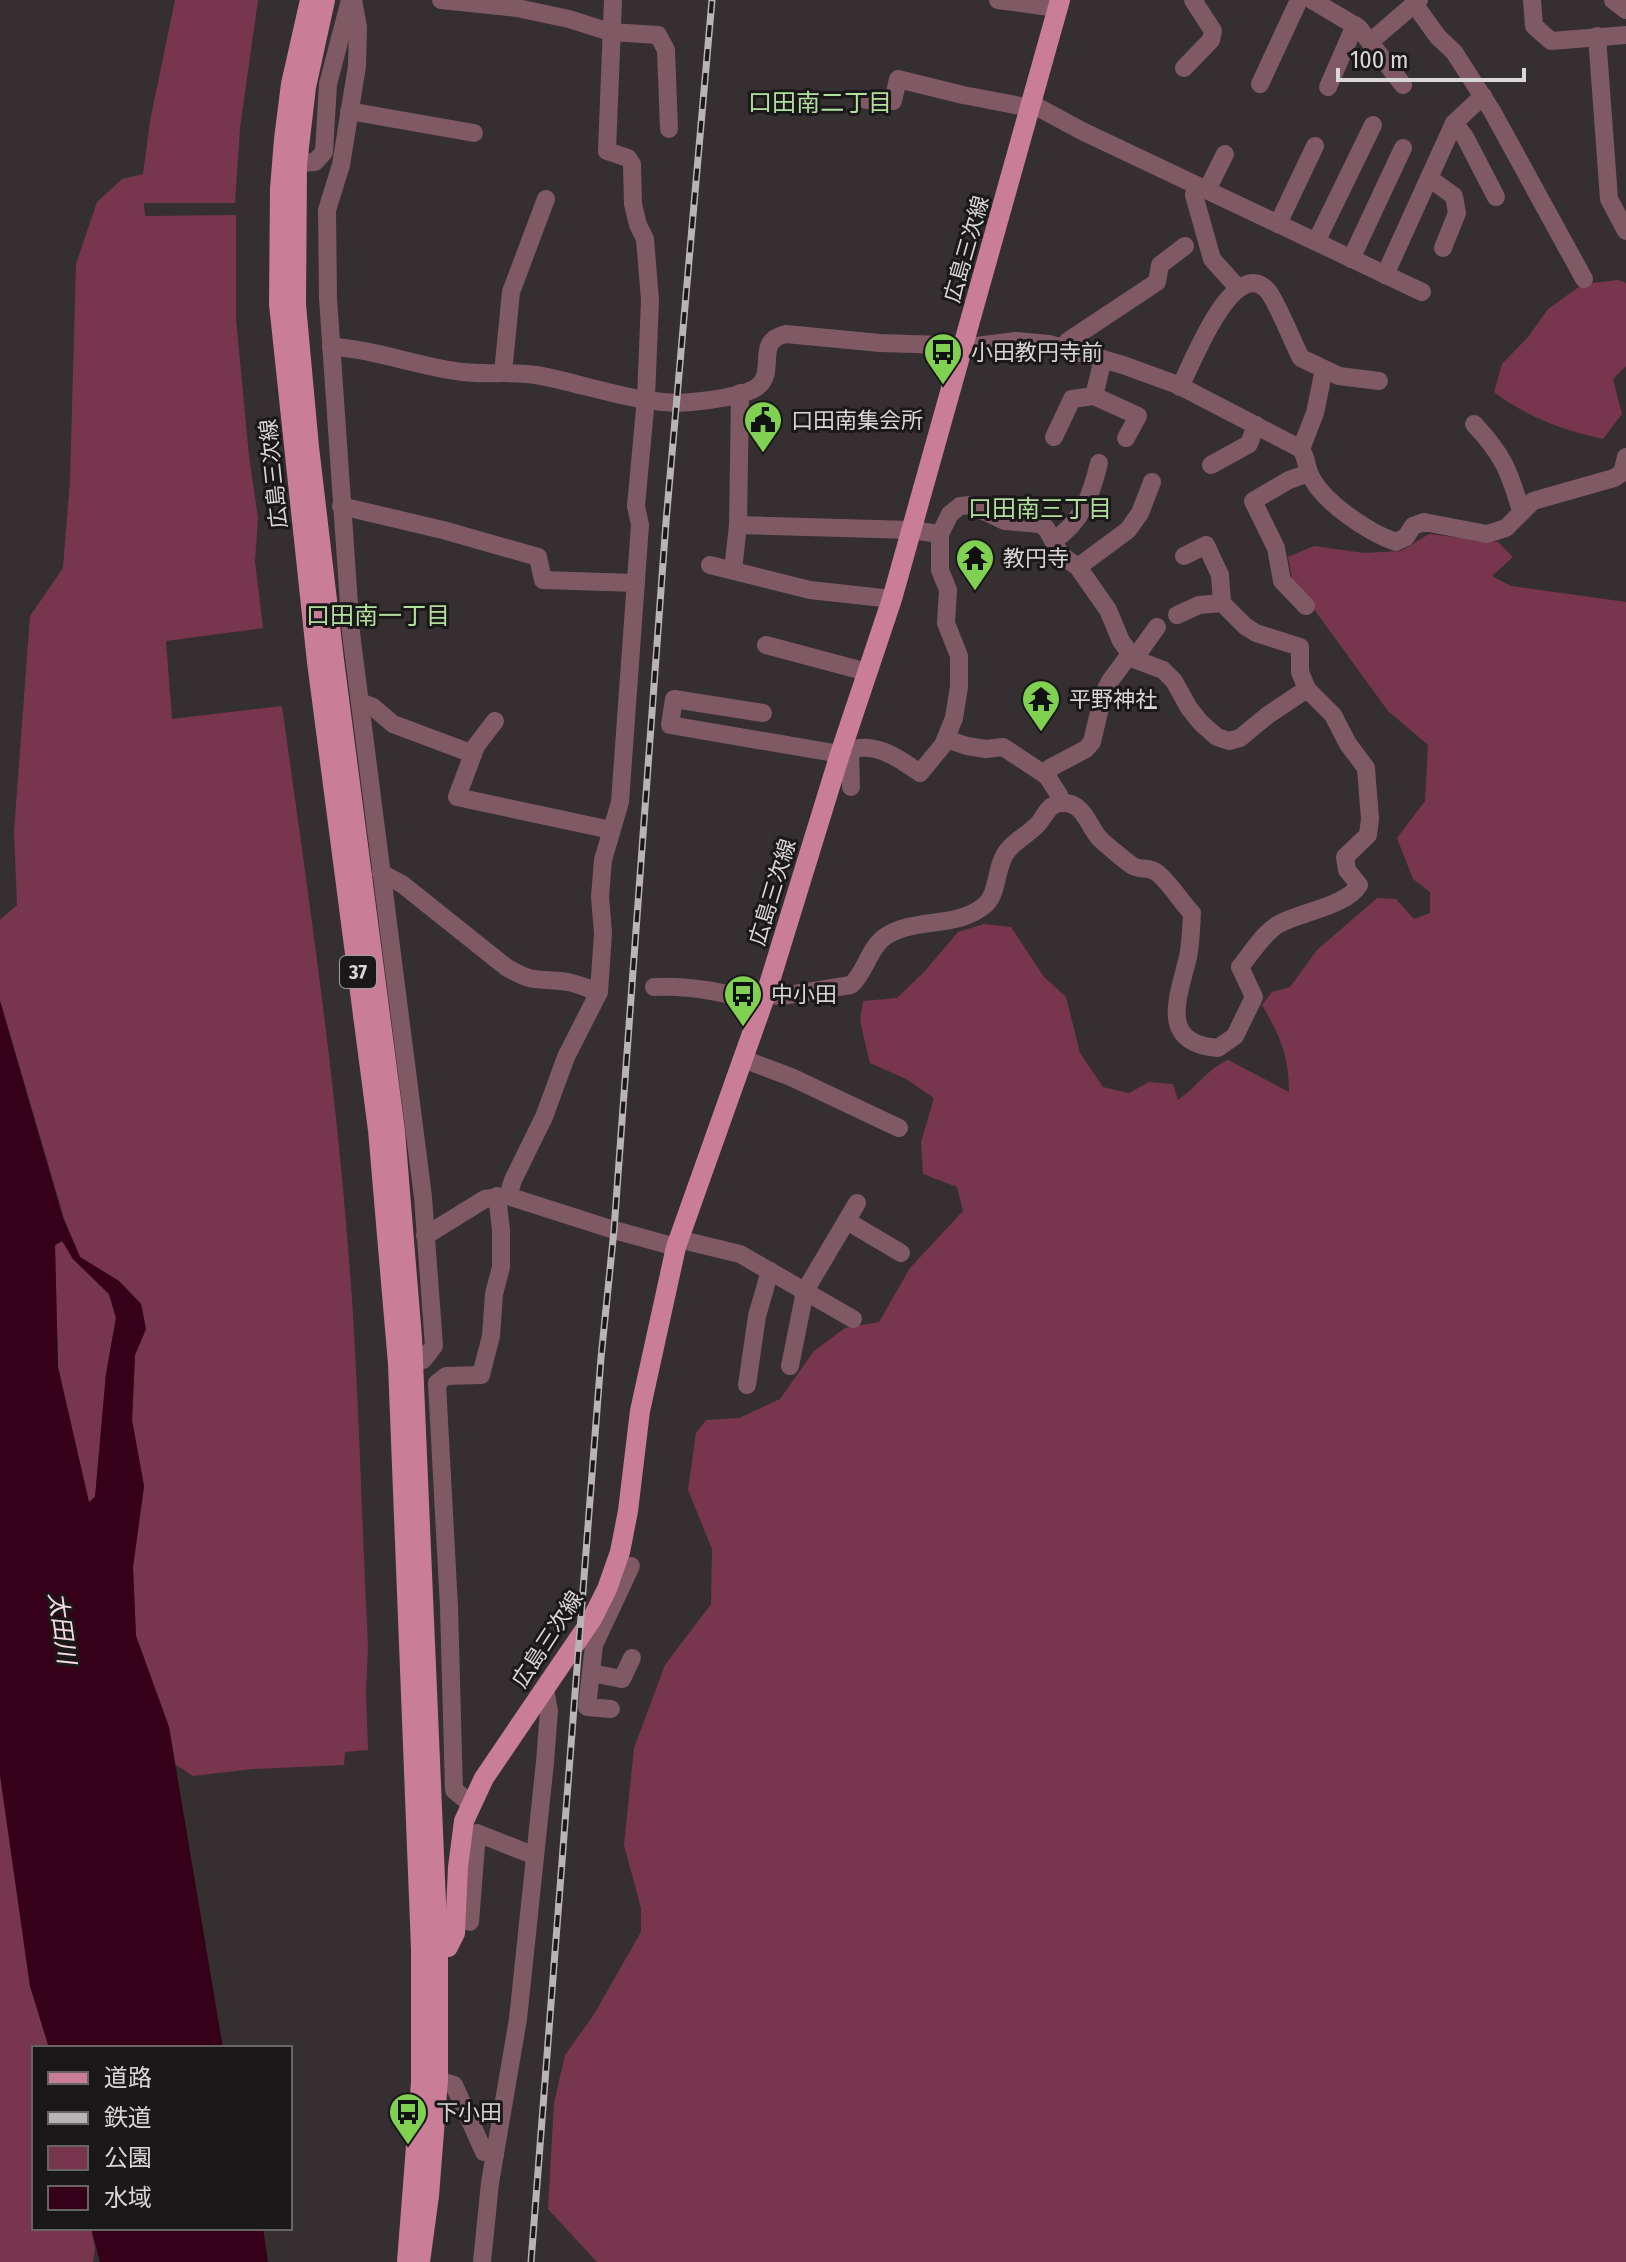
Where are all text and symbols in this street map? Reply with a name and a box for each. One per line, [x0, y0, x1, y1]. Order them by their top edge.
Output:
scale bar [1338, 32, 1524, 82]
text: 100 m [1350, 46, 1408, 74]
district label: 口田南二丁目 [748, 89, 892, 117]
street label: 広島三次線 [938, 193, 995, 306]
bus stop icon: 小田教円寺前 [922, 331, 964, 386]
place label: 小田教円寺前 [971, 339, 1103, 366]
public building icon: 口田南集会所 [742, 399, 784, 454]
place label: 口田南集会所 [791, 407, 923, 434]
street label: 広島三次線 [254, 418, 293, 530]
district label: 口田南三丁目 [968, 495, 1112, 523]
temple icon: 教円寺 [954, 537, 996, 592]
place label: 教円寺 [1003, 545, 1069, 572]
district label: 口田南一丁目 [306, 602, 450, 630]
temple icon: 平野神社 [1020, 678, 1062, 733]
place label: 平野神社 [1069, 686, 1157, 713]
street label: 広島三次線 [743, 836, 801, 949]
road number: 37 [340, 956, 376, 988]
bus stop icon: 中小田 [722, 973, 764, 1028]
place label: 中小田 [771, 981, 837, 1008]
street label: 広島三次線 [506, 1586, 589, 1693]
water label: 太田川 [43, 1590, 81, 1669]
legend [32, 2046, 292, 2230]
text: 道路 [104, 2064, 152, 2092]
bus stop icon: 下小田 [387, 2091, 429, 2146]
place label: 下小田 [436, 2099, 502, 2126]
text: 鉄道 [104, 2104, 152, 2132]
text: 公園 [104, 2144, 152, 2172]
text: 水域 [104, 2184, 152, 2212]

